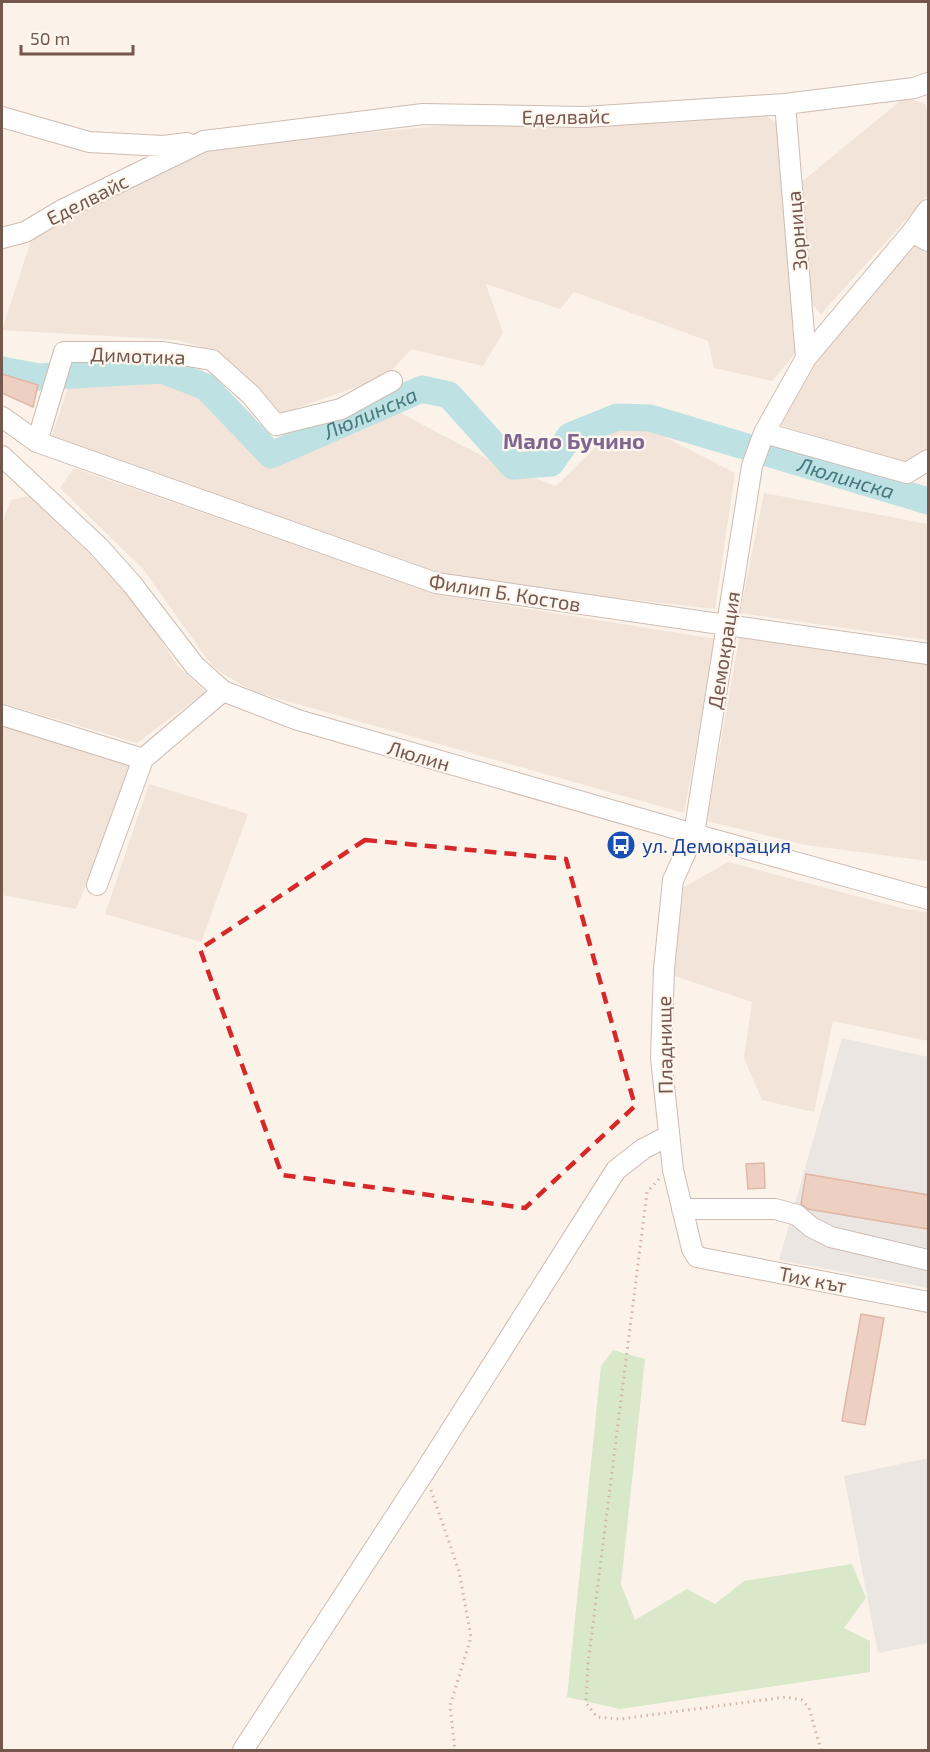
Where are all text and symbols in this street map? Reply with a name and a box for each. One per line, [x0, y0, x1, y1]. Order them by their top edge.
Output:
scale bar [21, 18, 134, 56]
text: 50 m [30, 27, 70, 49]
street label: Еделвайс [521, 103, 611, 129]
street label: Еделвайс [42, 168, 132, 230]
street label: Зорница [781, 190, 811, 272]
street label: Димотика [90, 341, 186, 369]
water label: Люлинска [318, 380, 420, 444]
district label: Мало Бучино [503, 427, 645, 453]
water label: Люлинска [794, 450, 898, 503]
street label: Филип Б. Костов [427, 568, 583, 616]
street label: Демокрация [702, 589, 744, 711]
street label: Люлин [385, 735, 453, 775]
bus stop icon: ул. Демокрация [605, 829, 637, 861]
place label: ул. Демокрация [642, 833, 791, 858]
street label: Пладнище [651, 996, 677, 1094]
street label: Тих кът [777, 1261, 849, 1297]

